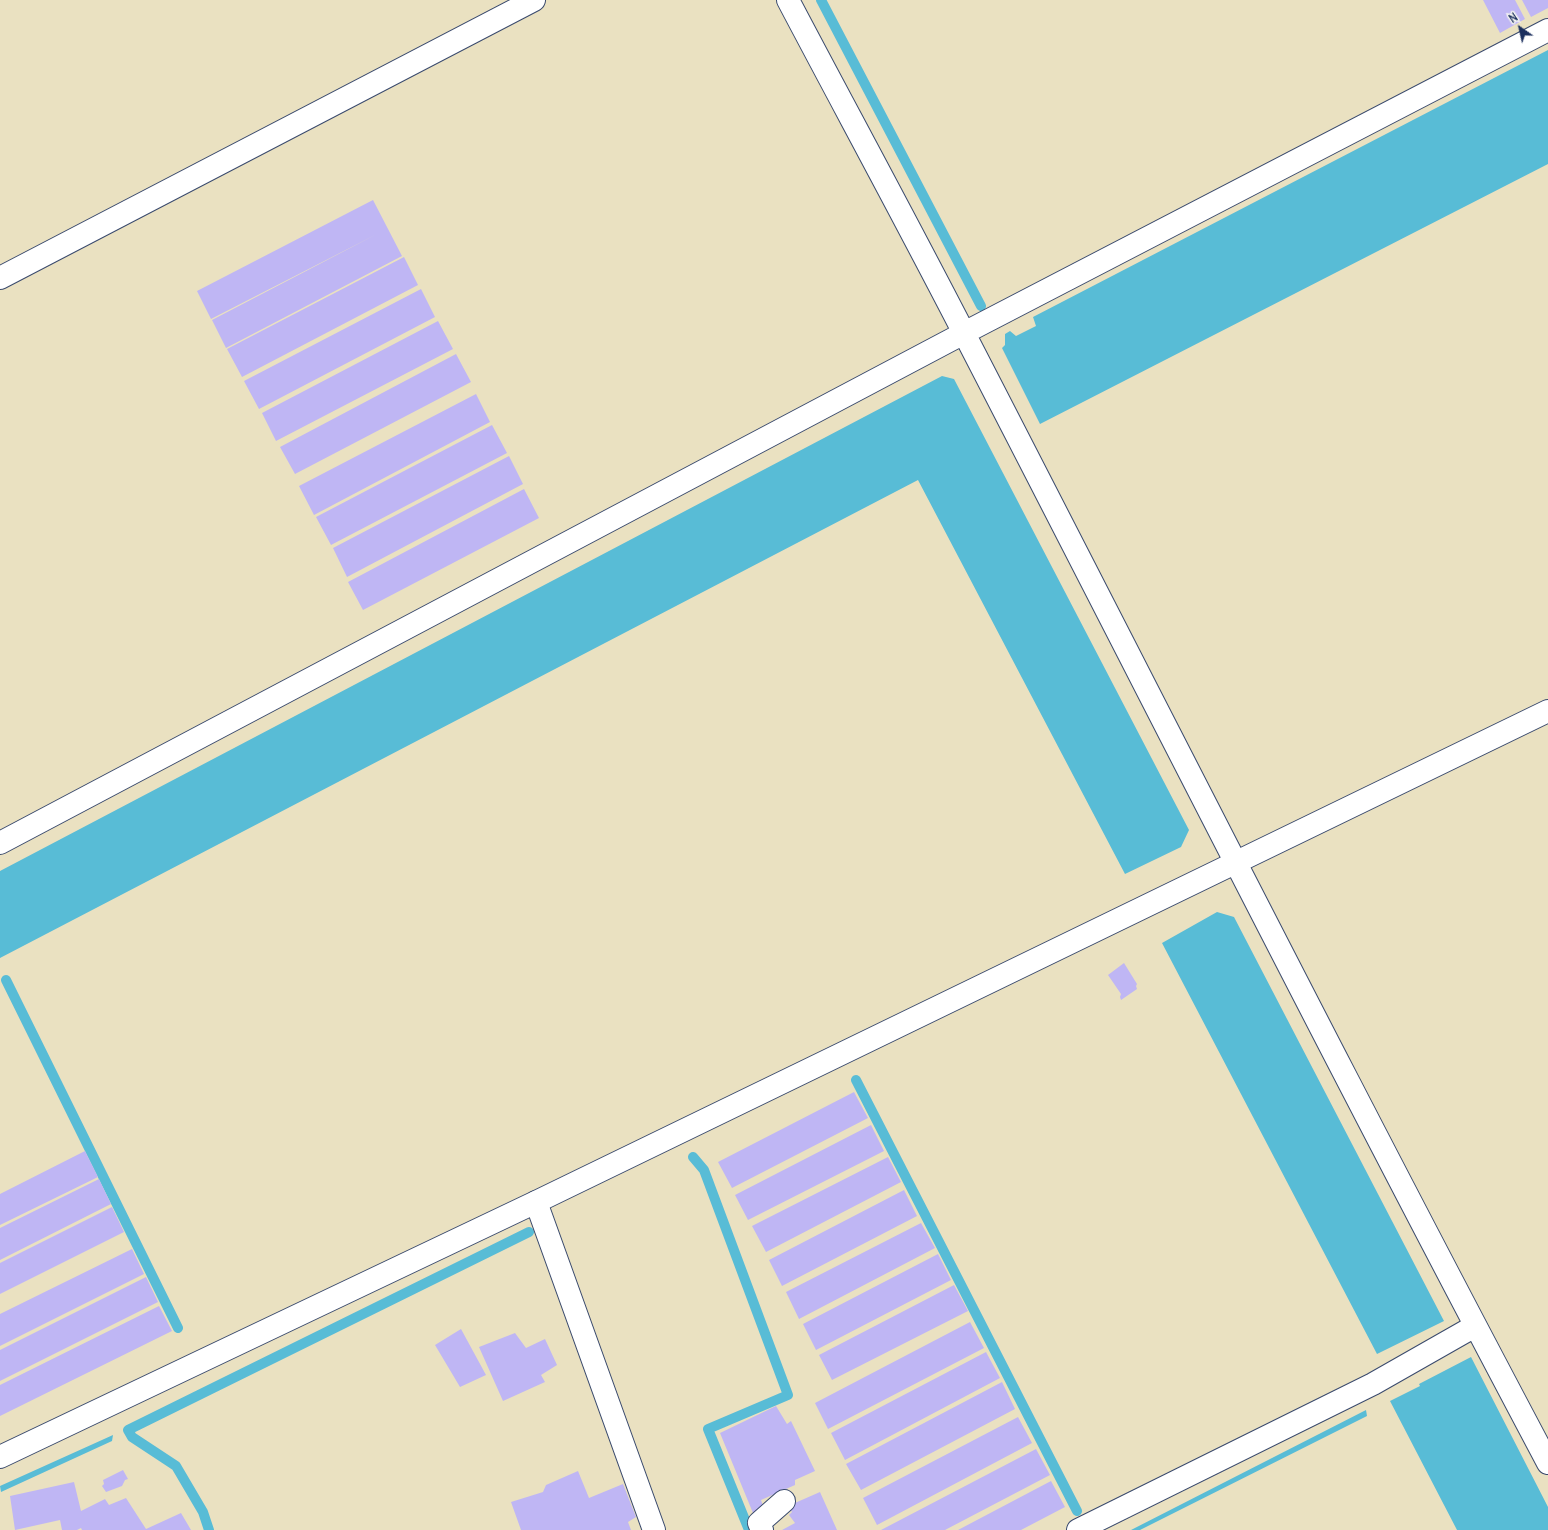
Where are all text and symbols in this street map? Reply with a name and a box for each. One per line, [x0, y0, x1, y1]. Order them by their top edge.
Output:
north arrow [1500, 8, 1540, 48]
text: N [1506, 10, 1520, 26]

